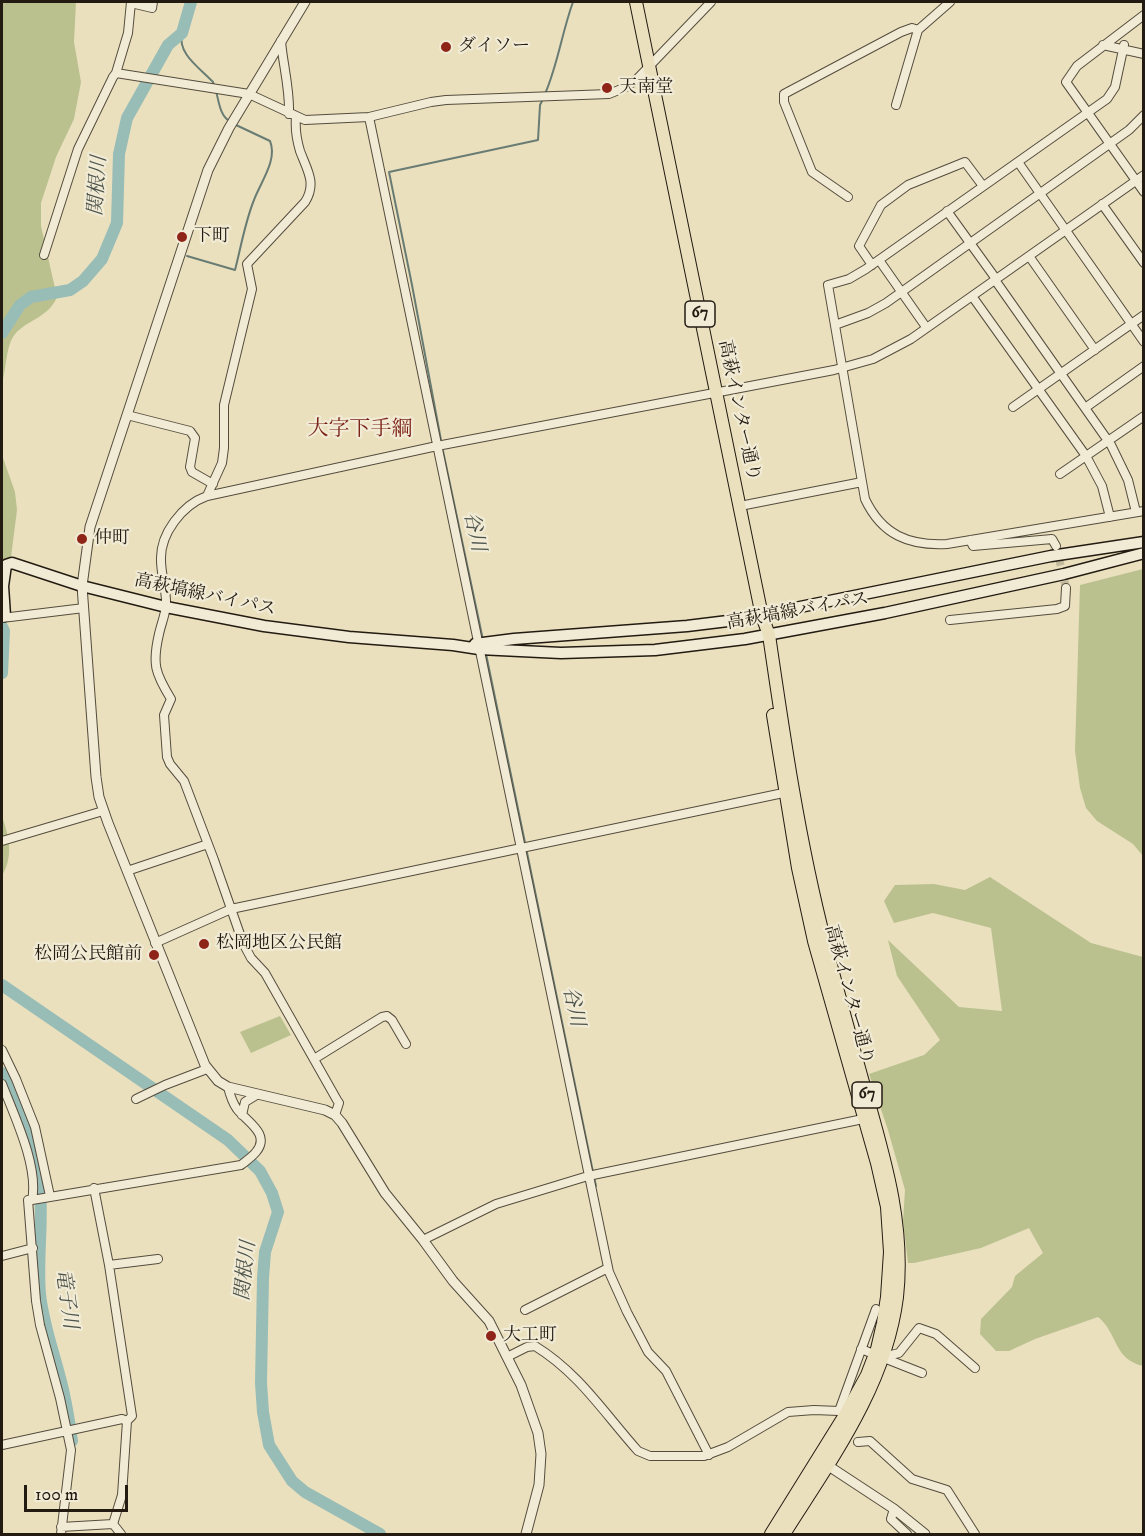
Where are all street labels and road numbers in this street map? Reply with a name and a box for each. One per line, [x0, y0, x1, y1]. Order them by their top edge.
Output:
road number: 67 [685, 301, 715, 327]
street label: 高萩インター通り [712, 338, 764, 484]
street label: 高萩塙線バイパス [132, 570, 278, 622]
street label: 高萩塙線バイパス [725, 589, 871, 635]
street label: 高萩インター通り [819, 923, 877, 1067]
road number: 67 [852, 1082, 882, 1108]

